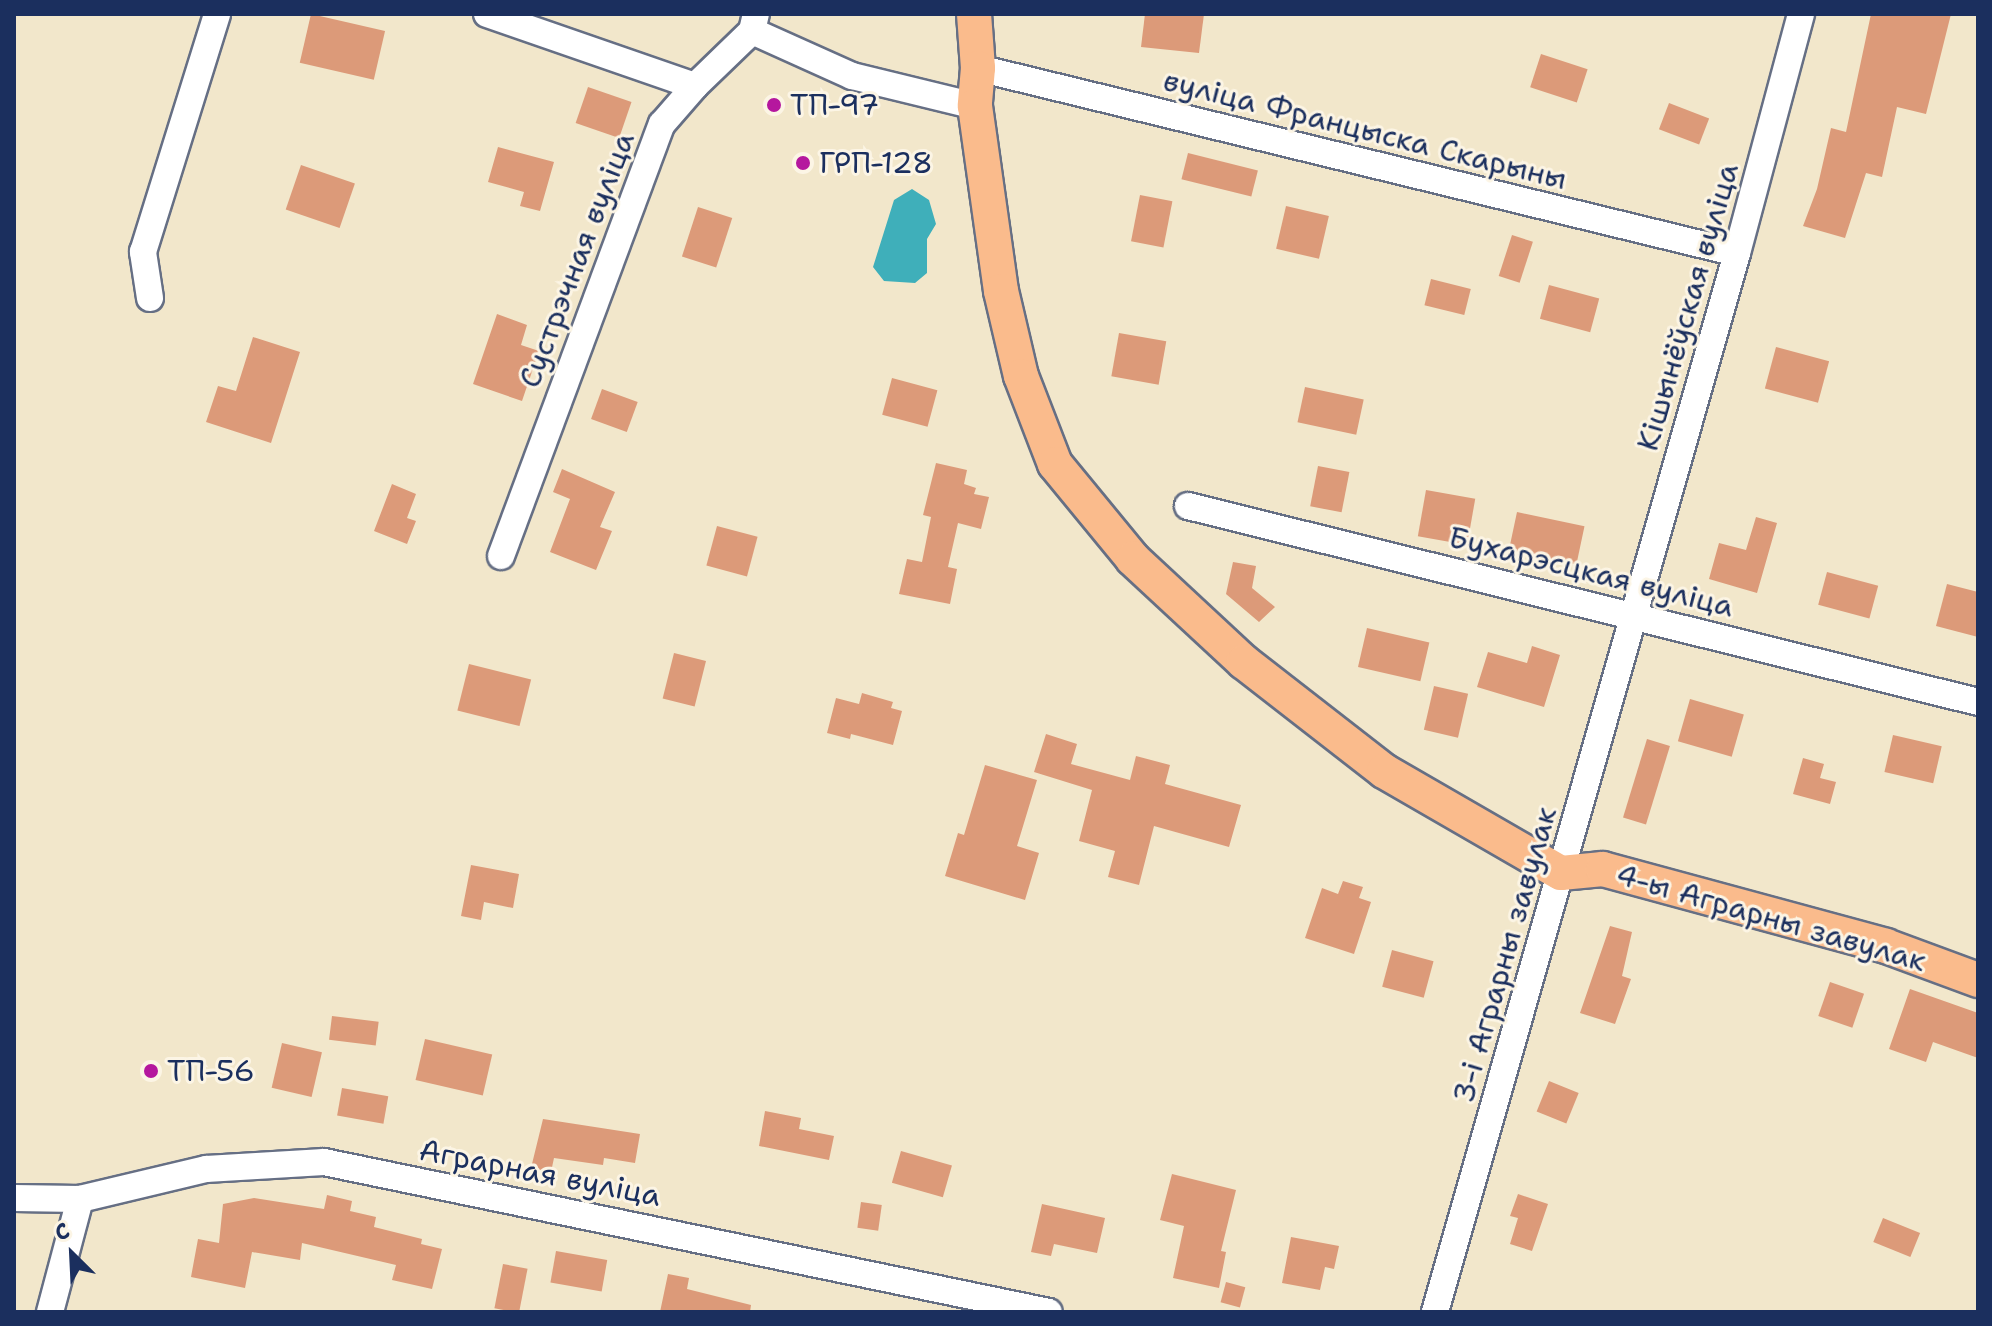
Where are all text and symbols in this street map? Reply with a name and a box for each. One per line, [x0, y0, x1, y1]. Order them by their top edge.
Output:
street label: вуліца Францыска Скарыны [1160, 62, 1570, 198]
place label: ТП-97 [790, 87, 879, 123]
marker: ТП-97 [765, 96, 783, 114]
street label: Сустрэчная вуліца [512, 127, 642, 393]
place label: ГРП-128 [819, 145, 933, 181]
marker: ГРП-128 [794, 154, 812, 172]
street label: Кішынёўская вуліца [1630, 159, 1746, 455]
street label: Бухарэсцкая вуліца [1445, 519, 1737, 625]
street label: 3-і Аграрны завулак [1445, 803, 1565, 1107]
street label: 4-ы Аграрны завулак [1612, 857, 1930, 979]
place label: ТП-56 [167, 1053, 255, 1089]
marker: ТП-56 [142, 1062, 160, 1080]
street label: Аграрная вуліца [416, 1132, 664, 1214]
north arrow [32, 1214, 112, 1294]
text: С [50, 1216, 74, 1248]

